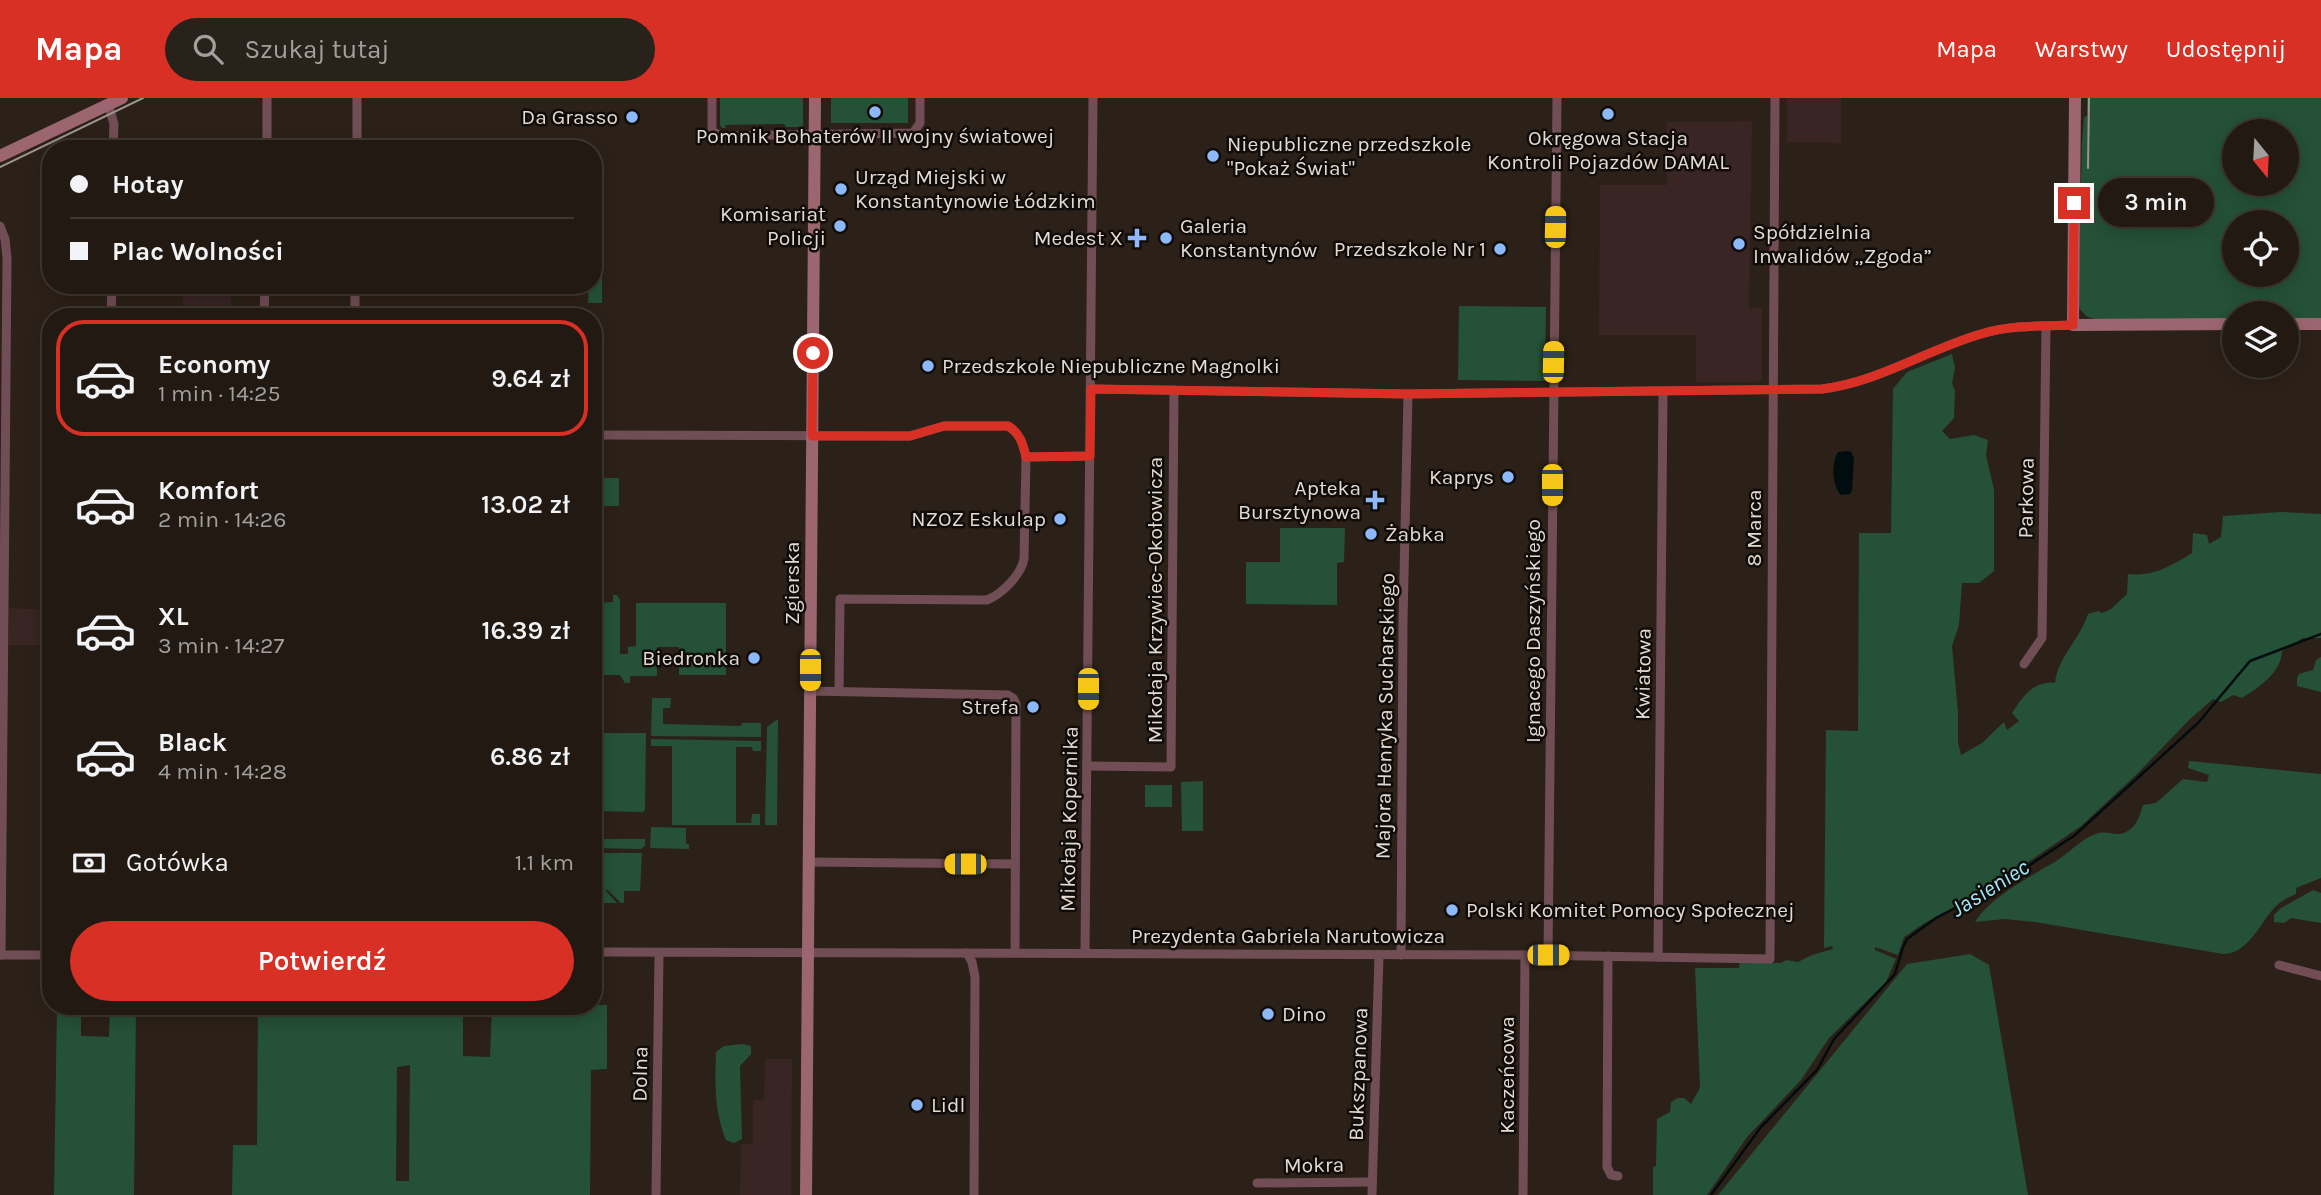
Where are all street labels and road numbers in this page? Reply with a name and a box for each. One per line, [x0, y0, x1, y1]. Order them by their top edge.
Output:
street label: Mikołaja Krzywiec-Okołowicza [1143, 457, 1167, 743]
street label: Parkowa [2013, 457, 2039, 539]
street label: 8 Marca [1742, 489, 1766, 567]
street label: Ignacego Daszyńskiego [1521, 519, 1545, 743]
street label: Zgierska [780, 541, 804, 625]
street label: Majora Henryka Sucharskiego [1371, 573, 1399, 859]
street label: Kwiatowa [1630, 628, 1656, 720]
street label: Mikołaja Kopernika [1055, 726, 1083, 912]
street label: Prezydenta Gabriela Narutowicza [1131, 924, 1445, 948]
street label: Bukszpanowa [1344, 1007, 1372, 1141]
street label: Kaczeńcowa [1495, 1016, 1519, 1134]
street label: Dolna [628, 1046, 652, 1102]
street label: Mokra [1284, 1152, 1344, 1178]

